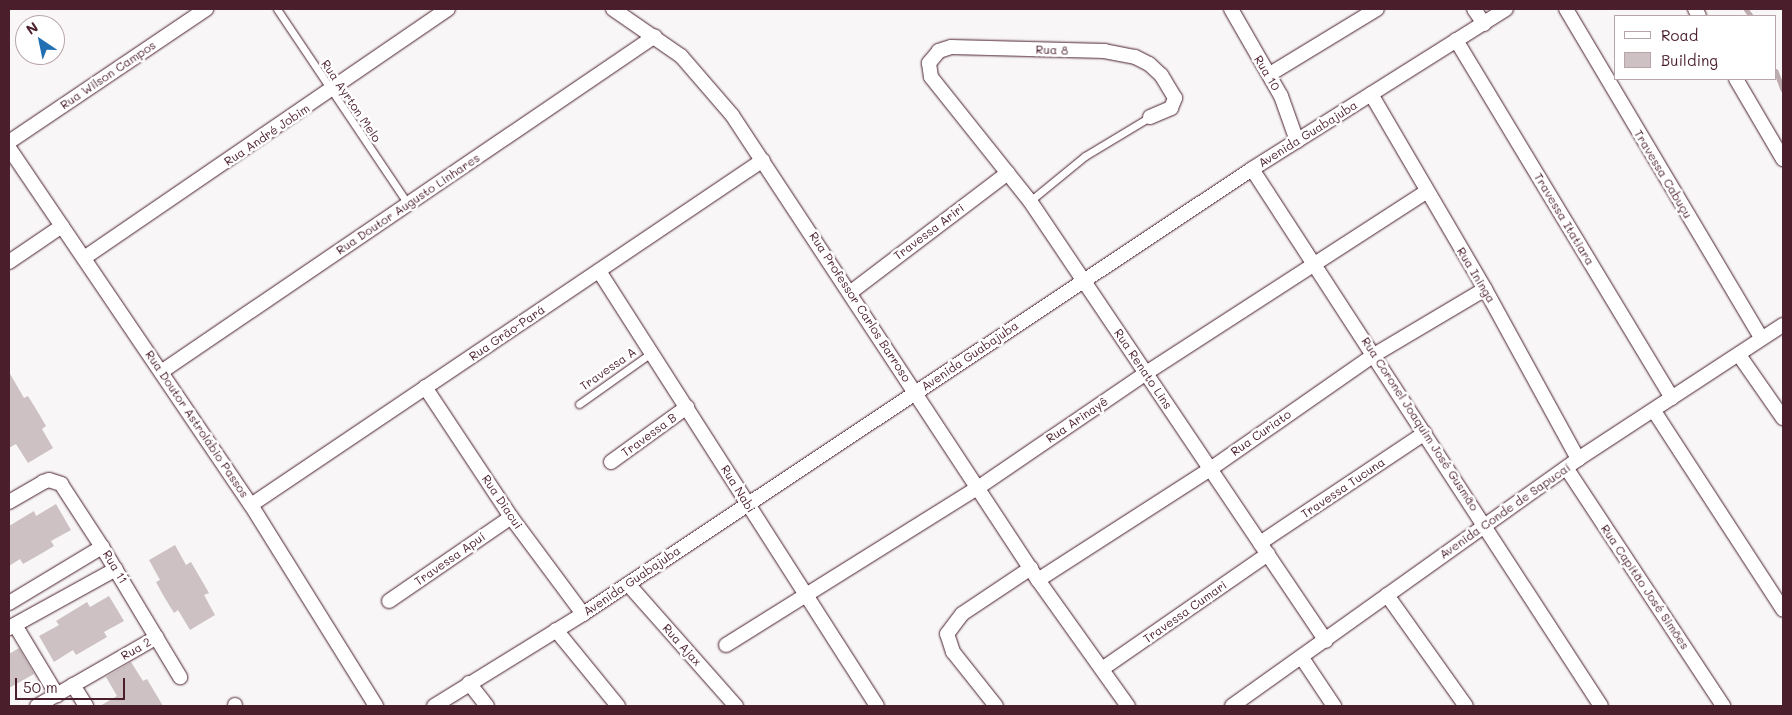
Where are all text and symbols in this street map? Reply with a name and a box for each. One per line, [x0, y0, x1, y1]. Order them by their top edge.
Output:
north arrow [15, 15, 65, 65]
legend [1614, 15, 1777, 80]
text: N [22, 17, 42, 39]
text: Road [1661, 25, 1698, 45]
street label: Rua Wilson Campos [57, 38, 159, 112]
street label: Rua 8 [1035, 42, 1069, 58]
text: Building [1661, 50, 1718, 70]
street label: Rua 10 [1251, 53, 1283, 93]
street label: Rua Ayrton Melo [318, 57, 384, 145]
street label: Avenida Guabajuba [1256, 98, 1360, 170]
street label: Rua André Jobim [222, 101, 312, 169]
street label: Travessa Cabuçu [1631, 127, 1695, 221]
street label: Rua Doutor Augusto Linhares [333, 150, 483, 258]
street label: Travessa Itatiara [1531, 170, 1597, 268]
street label: Travessa Ariri [891, 201, 967, 263]
street label: Rua Professor Carlos Barroso [806, 229, 914, 385]
street label: Rua Ininga [1454, 245, 1498, 305]
street label: Rua Grão-Pará [466, 302, 548, 364]
street label: Avenida Guabajuba [919, 318, 1021, 394]
street label: Rua Renato Lins [1111, 326, 1175, 412]
street label: Rua Coronel Joaquim José Gusmão [1358, 334, 1482, 514]
street label: Travessa A [577, 344, 639, 394]
street label: Rua Doutor Astrolábio Passos [142, 348, 252, 500]
street label: Rua Arinayê [1043, 394, 1111, 446]
street label: Rua Curiato [1228, 407, 1294, 459]
street label: Travessa B [619, 410, 679, 460]
street label: Travessa Tucuna [1298, 455, 1388, 521]
street label: Avenida Conde de Sapucaí [1437, 460, 1573, 562]
street label: Rua Nabi [718, 463, 758, 515]
street label: Rua Diacui [479, 472, 525, 532]
street label: Rua Capitão José Simões [1598, 522, 1692, 652]
street label: Travessa Apuí [412, 529, 488, 589]
street label: Avenida Guabajuba [581, 543, 683, 619]
street label: Rua 11 [99, 548, 131, 586]
street label: Travessa Cumari [1140, 578, 1230, 646]
street label: Rua Ajax [659, 621, 705, 669]
street label: Rua 2 [118, 635, 154, 663]
scale bar [18, 668, 128, 700]
text: 50 m [23, 677, 58, 697]

